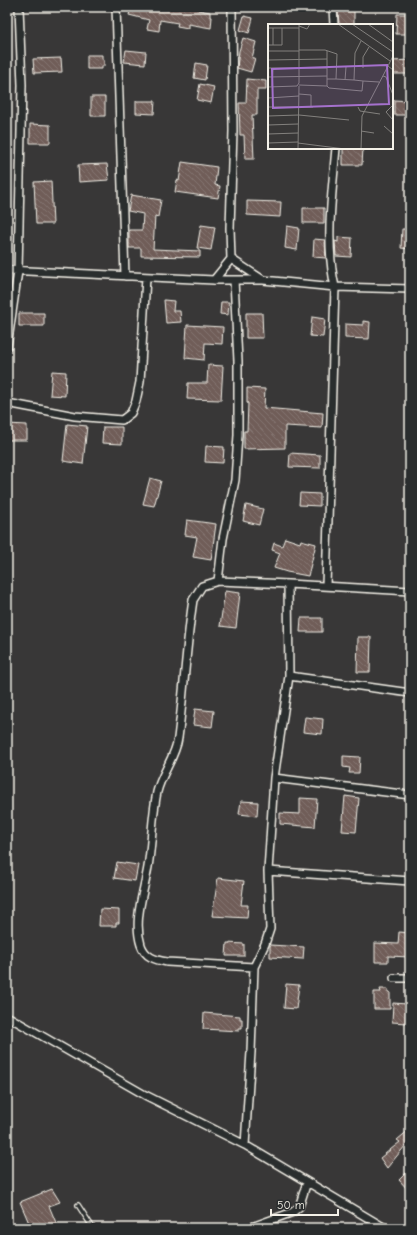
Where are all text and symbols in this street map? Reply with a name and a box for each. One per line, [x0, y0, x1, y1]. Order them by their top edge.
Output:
inset map [268, 24, 393, 149]
scale bar [271, 1191, 338, 1217]
text: 50 m [277, 1198, 305, 1212]

